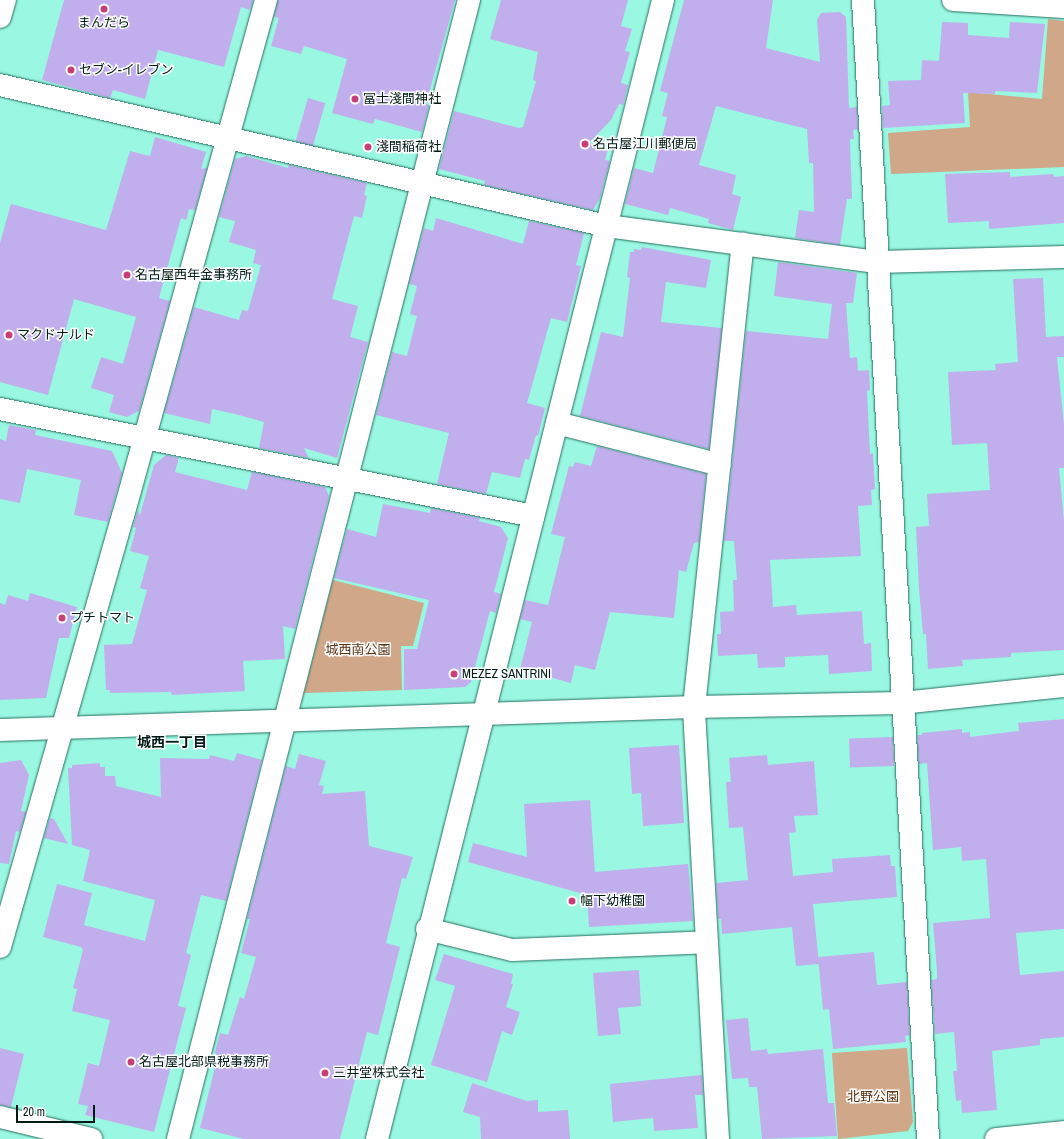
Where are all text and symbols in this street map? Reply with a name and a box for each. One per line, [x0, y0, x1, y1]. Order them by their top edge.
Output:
marker: まんだら [99, 4, 109, 14]
place label: まんだら [78, 15, 130, 31]
place label: セブン-イレブン [79, 62, 174, 78]
marker: セブン-イレブン [66, 65, 76, 75]
place label: 冨士淺間神社 [363, 91, 441, 107]
marker: 冨士淺間神社 [350, 94, 360, 104]
place label: 名古屋江川郵便局 [593, 136, 697, 152]
place label: 淺間稲荷社 [376, 139, 441, 155]
marker: 名古屋江川郵便局 [580, 139, 590, 149]
marker: 淺間稲荷社 [363, 142, 373, 152]
place label: 名古屋西年金事務所 [135, 267, 252, 283]
marker: 名古屋西年金事務所 [122, 270, 132, 280]
place label: マクドナルド [17, 327, 95, 343]
marker: マクドナルド [4, 330, 14, 340]
place label: プチトマト [70, 610, 135, 626]
marker: プチトマト [57, 613, 67, 623]
park label: 城西南公園 [326, 642, 390, 658]
place label: MEZEZ SANTRINI [462, 666, 551, 682]
marker: MEZEZ SANTRINI [449, 669, 459, 679]
district label: 城西一丁目 [137, 734, 207, 750]
place label: 幅下幼稚園 [580, 893, 645, 909]
marker: 幅下幼稚園 [567, 896, 577, 906]
place label: 名古屋北部県税事務所 [139, 1054, 269, 1070]
marker: 名古屋北部県税事務所 [126, 1057, 136, 1067]
place label: 三井堂株式会社 [333, 1065, 424, 1081]
marker: 三井堂株式会社 [320, 1068, 330, 1078]
park label: 北野公園 [847, 1089, 899, 1105]
scale bar [18, 1097, 97, 1123]
text: 20 m [23, 1104, 45, 1120]

